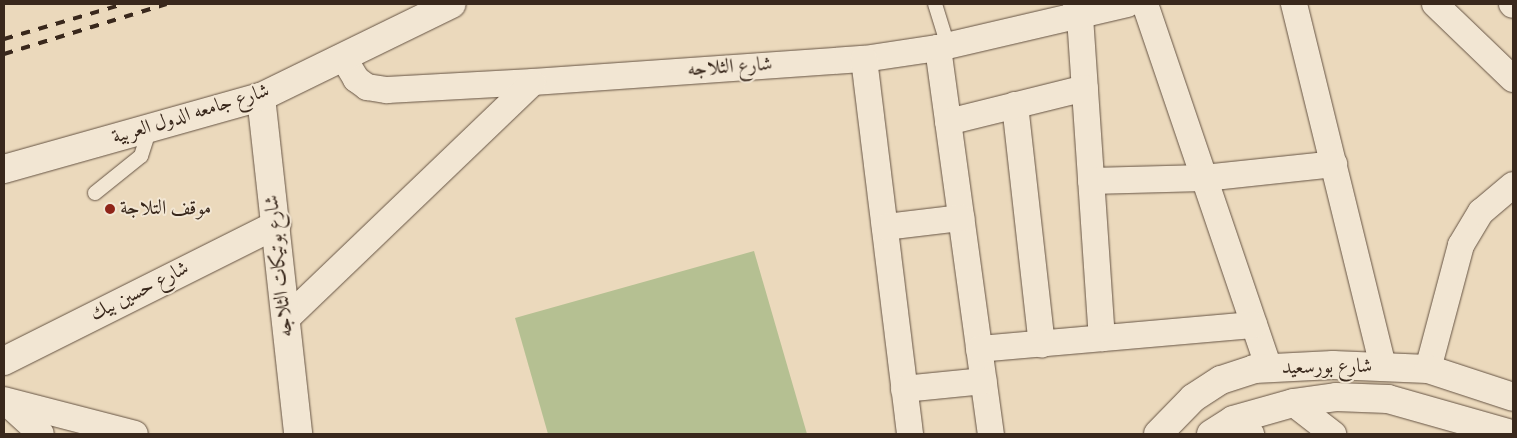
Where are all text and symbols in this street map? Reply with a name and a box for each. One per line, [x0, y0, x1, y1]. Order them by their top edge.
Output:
street label: شارع الثلاجه [687, 53, 773, 83]
street label: شارع جامعه الدول العربية [109, 80, 273, 150]
street label: شارع بوتيكات الثلاجه [261, 194, 299, 338]
place label: موقف التلاجة [120, 197, 211, 221]
marker: موقف التلاجة [104, 203, 116, 215]
street label: شارع حسين بيك [87, 257, 193, 327]
street label: شارع بورسعيد [1281, 355, 1373, 381]

